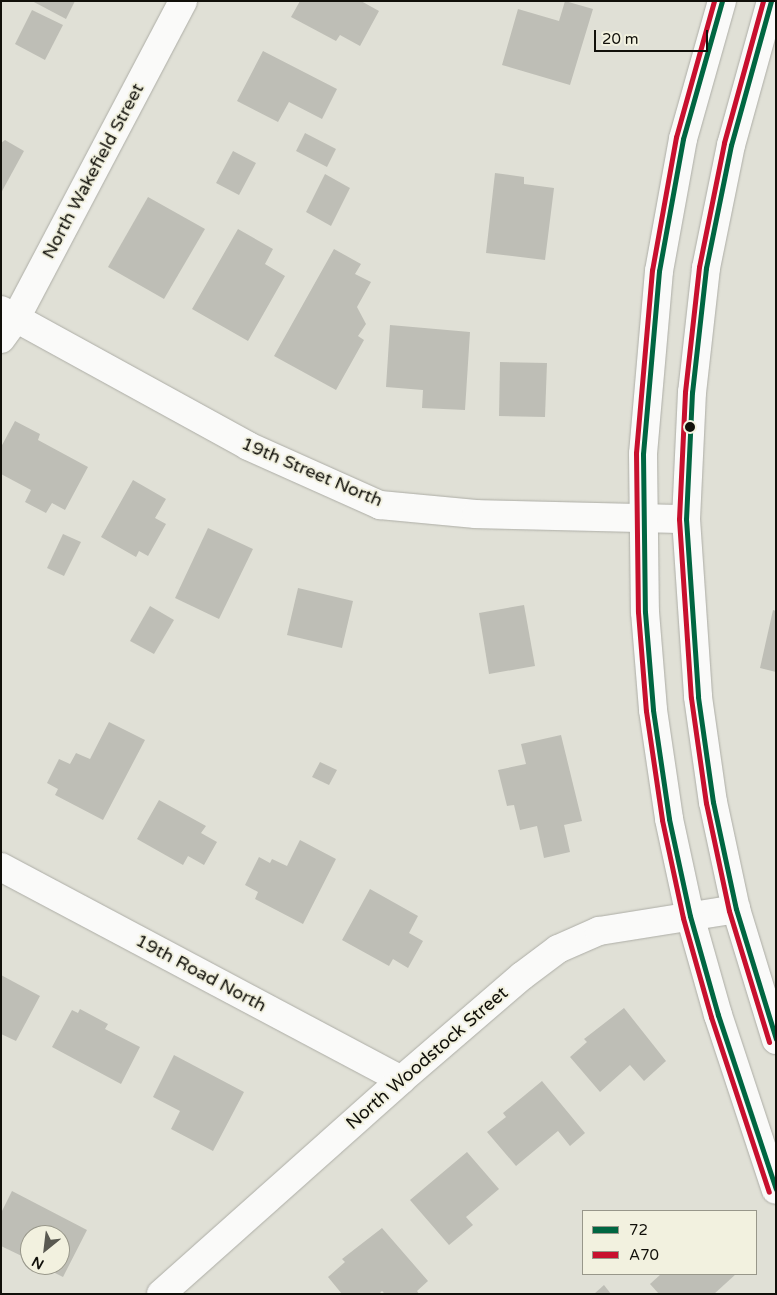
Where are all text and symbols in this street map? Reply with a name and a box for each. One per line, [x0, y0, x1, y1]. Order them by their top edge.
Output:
scale bar [597, 20, 711, 52]
text: 20 m [602, 30, 639, 48]
street label: North Wakefield Street [38, 80, 148, 262]
unlabelled marker [685, 422, 695, 432]
street label: 19th Street North [238, 433, 386, 511]
street label: 19th Road North [132, 929, 270, 1017]
street label: North Woodstock Street [342, 982, 512, 1134]
legend [582, 1210, 757, 1275]
text: 72 [629, 1221, 648, 1239]
north arrow [20, 1225, 70, 1275]
text: A70 [629, 1246, 659, 1264]
text: N [29, 1253, 47, 1273]

